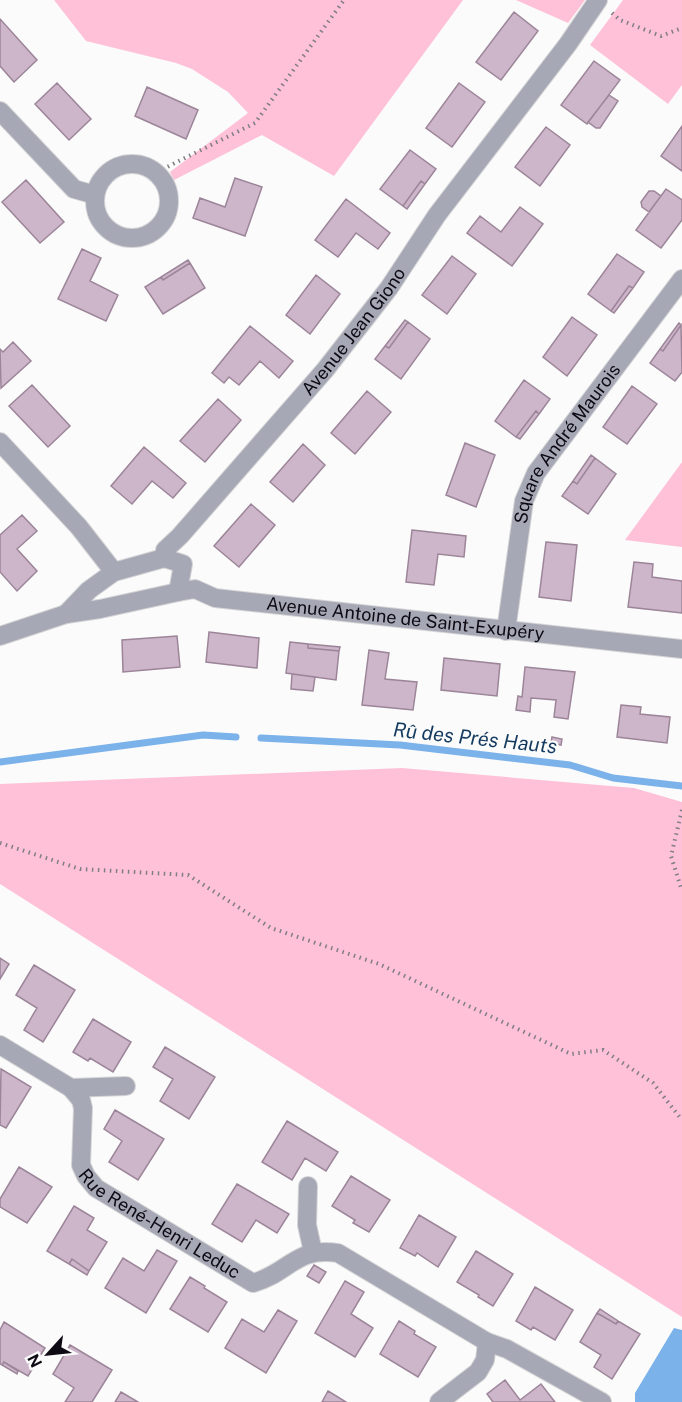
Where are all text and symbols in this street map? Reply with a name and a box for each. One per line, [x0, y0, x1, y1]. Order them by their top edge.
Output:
street label: Avenue Jean Giono [297, 263, 410, 399]
street label: Square André Maurois [510, 359, 624, 525]
street label: Avenue Antoine de Saint-Exupéry [265, 593, 546, 644]
water label: Rû des Prés Hauts [392, 717, 558, 759]
street label: Rue René-Henri Leduc [74, 1164, 244, 1283]
north arrow [18, 1324, 78, 1384]
text: N [24, 1351, 46, 1370]

